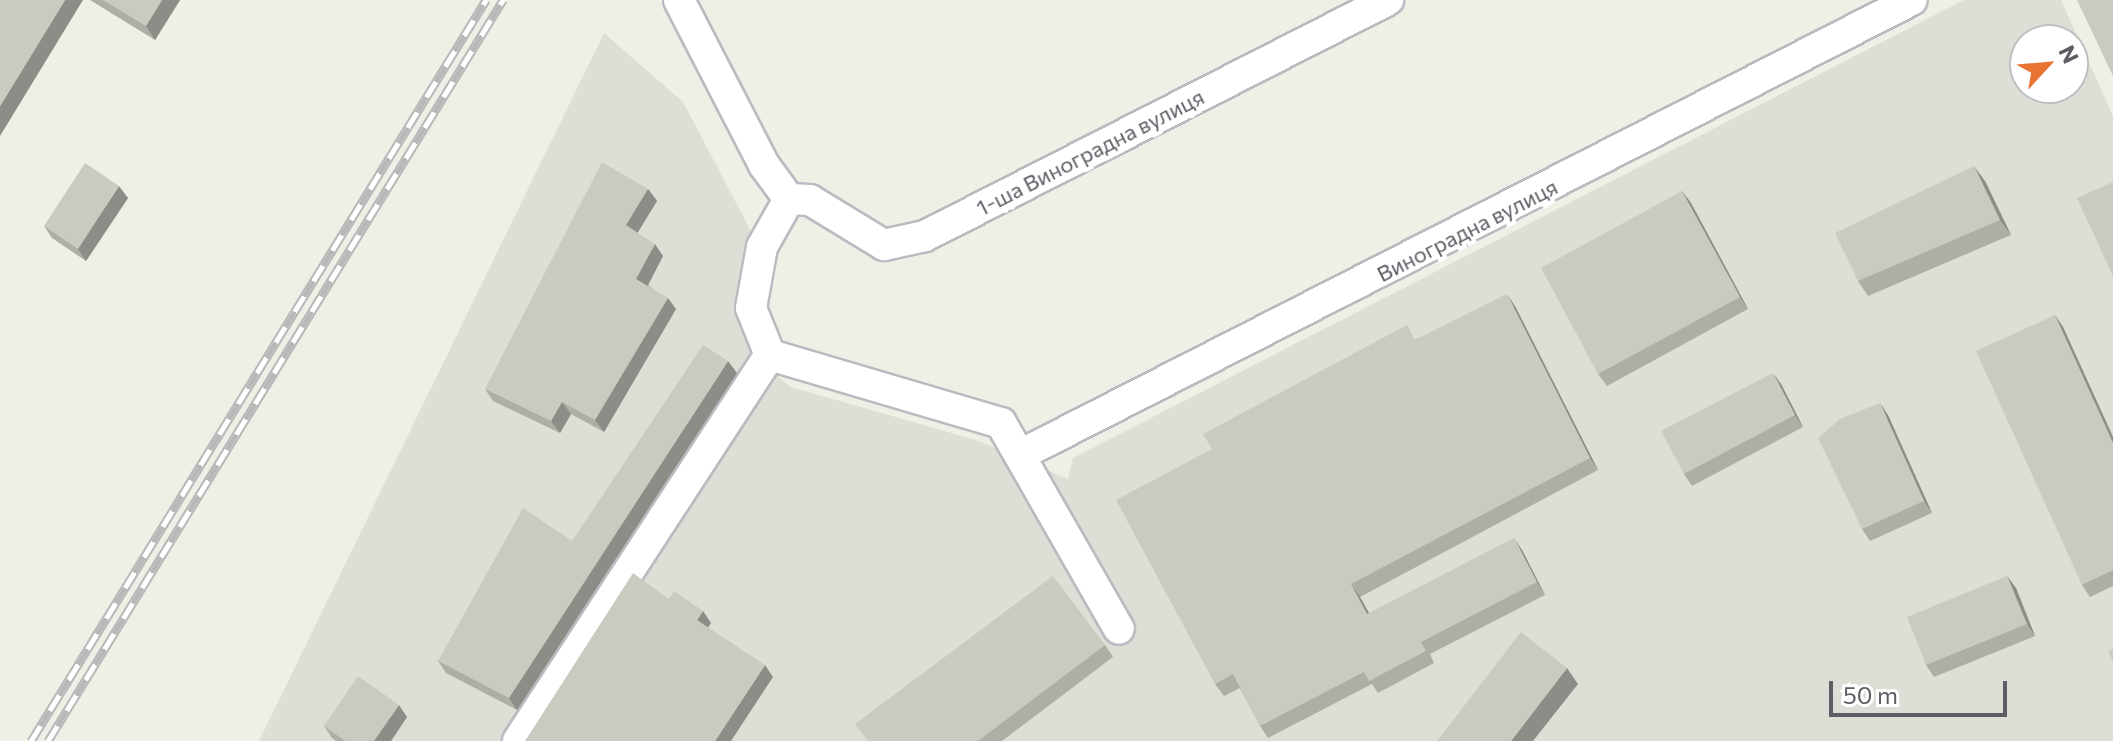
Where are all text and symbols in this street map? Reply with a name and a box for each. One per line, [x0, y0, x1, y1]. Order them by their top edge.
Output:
north arrow [2009, 24, 2089, 104]
text: N [2053, 41, 2085, 67]
street label: 1-ша Виноградна вулиця [972, 83, 1208, 221]
street label: Виноградна вулиця [1372, 173, 1562, 287]
scale bar [1833, 665, 2011, 715]
text: 50 m [1843, 680, 1898, 709]

